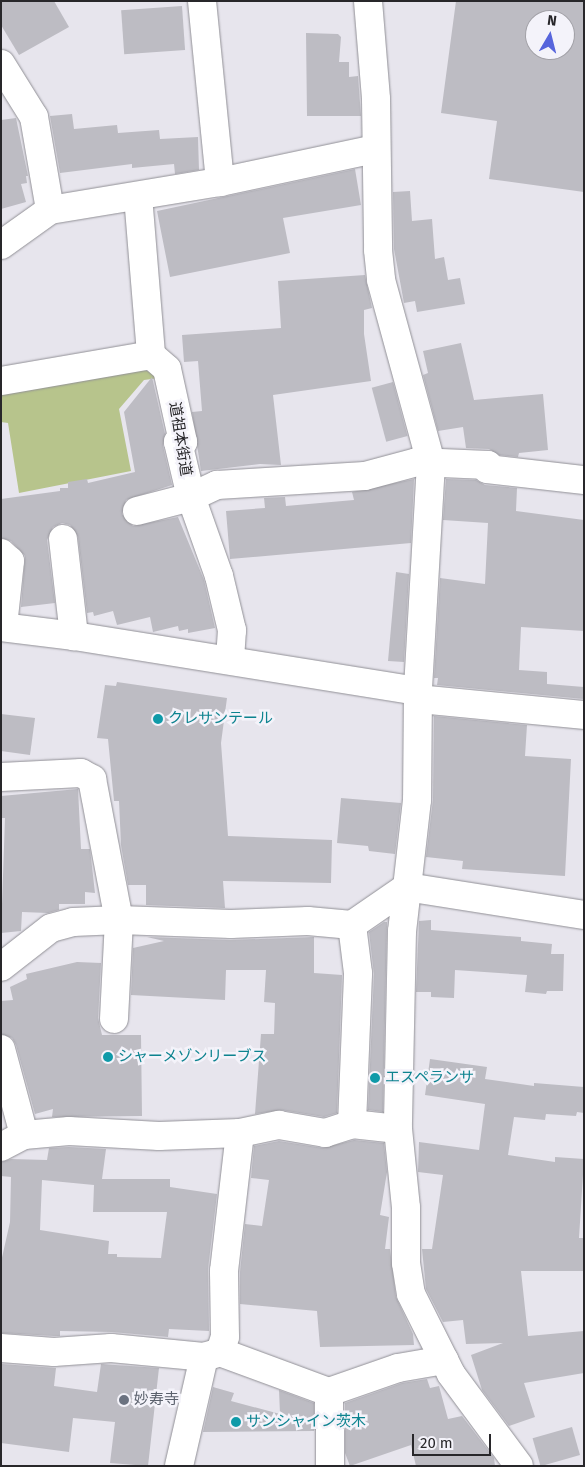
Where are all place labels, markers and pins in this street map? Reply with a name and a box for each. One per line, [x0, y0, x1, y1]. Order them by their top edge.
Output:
place label: クレサンテール [168, 710, 273, 728]
marker: クレサンテール [152, 713, 164, 725]
place label: シャーメゾンリーブス [118, 1048, 268, 1066]
marker: シャーメゾンリーブス [102, 1051, 114, 1063]
place label: エスペランサ [385, 1069, 475, 1087]
marker: エスペランサ [369, 1072, 381, 1084]
place label: 妙寿寺 [134, 1391, 179, 1409]
marker: 妙寿寺 [118, 1394, 130, 1406]
place label: サンシャイン茨木 [246, 1413, 366, 1431]
marker: サンシャイン茨木 [230, 1416, 242, 1428]

